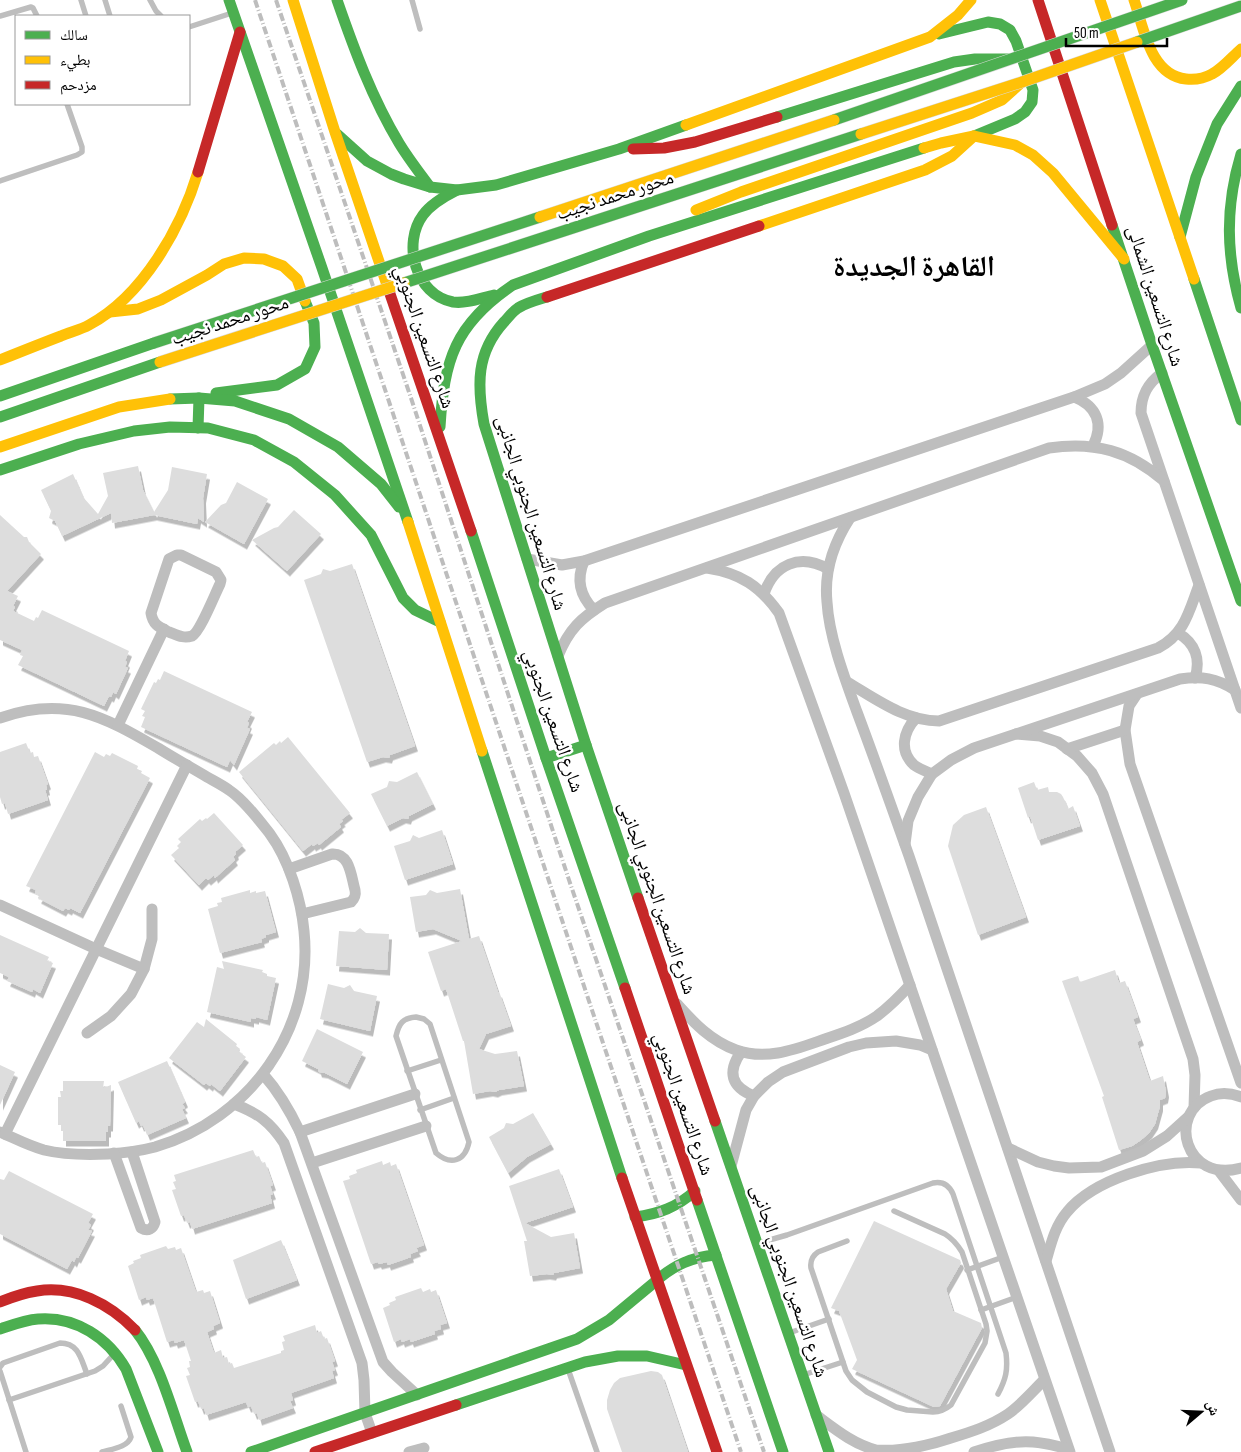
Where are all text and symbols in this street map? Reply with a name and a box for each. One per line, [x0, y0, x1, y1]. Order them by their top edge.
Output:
legend [15, 15, 190, 105]
scale bar [1066, 15, 1167, 47]
text: 50 m [1074, 24, 1099, 43]
text: سالك [60, 26, 88, 45]
text: بطيء [60, 51, 90, 72]
text: مزدحم [60, 76, 97, 95]
street label: محور محمد نجيب [553, 166, 677, 226]
street label: شارع التسعين الشمالى [1121, 223, 1189, 369]
district label: القاهرة الجديدة [833, 250, 995, 285]
street label: شارع التسعين الجنوبي [386, 262, 459, 413]
street label: محور محمد نجيب [168, 291, 292, 351]
street label: شارع التسعين الجنوبي الجانبى [488, 413, 572, 614]
street label: شارع التسعين الجنوبي [515, 646, 588, 797]
street label: شارع التسعين الجنوبي الجانبى [610, 798, 701, 999]
street label: شارع التسعين الجنوبي [645, 1029, 718, 1180]
street label: شارع التسعين الجنوبي الجانبى [742, 1181, 833, 1382]
north arrow [1176, 1387, 1226, 1437]
text: ش [1202, 1398, 1223, 1418]

